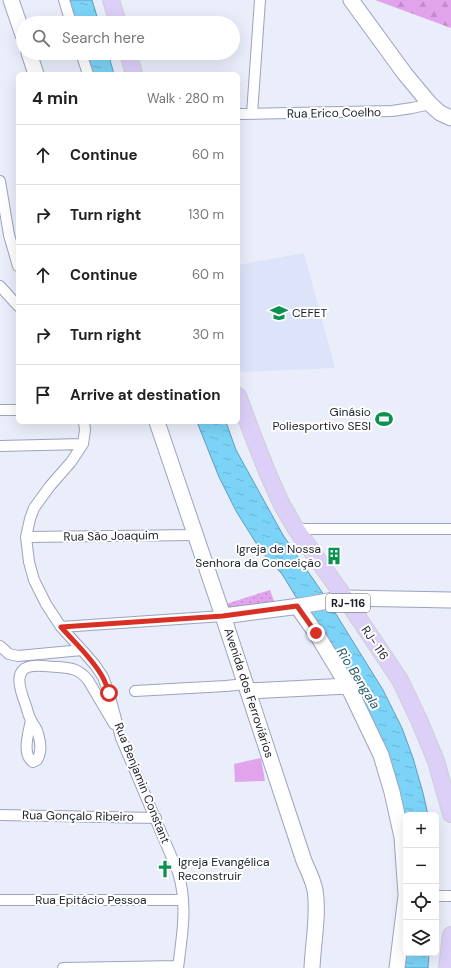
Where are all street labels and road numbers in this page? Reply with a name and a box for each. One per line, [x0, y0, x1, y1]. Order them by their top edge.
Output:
street label: Rua Erico Coelho [287, 104, 381, 122]
street label: Rua São Joaquim [63, 527, 159, 545]
road number: RJ-116 [326, 594, 370, 612]
street label: RJ- 116 [358, 623, 392, 663]
street label: Avenida dos Ferroviários [220, 626, 278, 760]
street label: Rua Benjamin Constant [110, 720, 174, 846]
street label: Rua Gonçalo Ribeiro [22, 807, 134, 825]
street label: Rua Epitácio Pessoa [35, 892, 147, 908]

